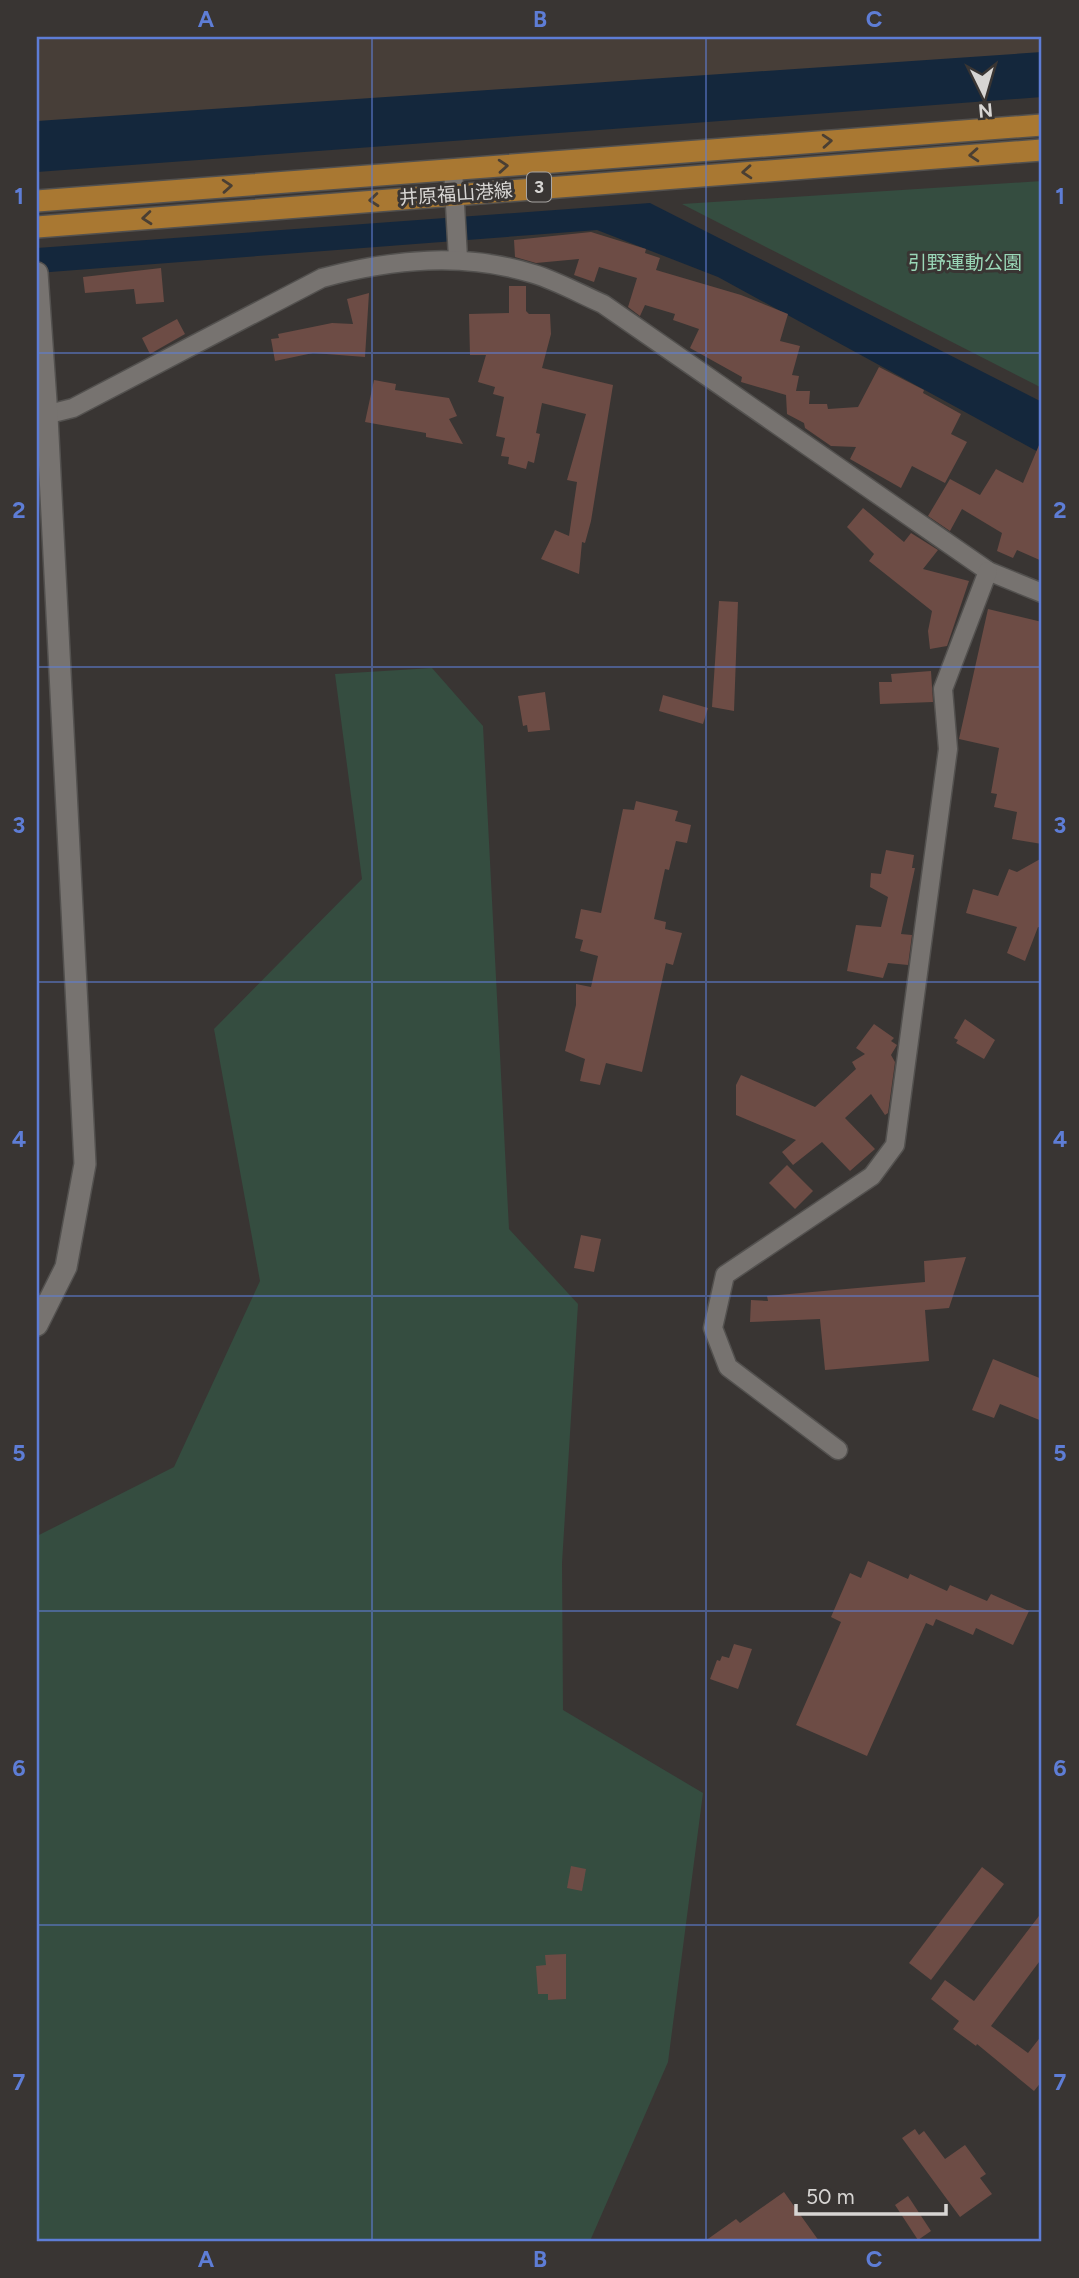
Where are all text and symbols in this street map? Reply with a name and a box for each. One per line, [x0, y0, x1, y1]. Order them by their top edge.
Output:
text: A [198, 5, 215, 33]
text: B [533, 5, 547, 33]
text: C [866, 5, 883, 33]
north arrow [950, 60, 1020, 130]
text: N [977, 98, 994, 123]
one-way arrow [822, 134, 833, 149]
one-way arrow [968, 147, 979, 162]
one-way arrow [497, 159, 508, 174]
one-way arrow [742, 164, 753, 179]
road number: 3 [527, 172, 551, 202]
one-way arrow [222, 179, 233, 194]
street label: 井原福山港線 [398, 179, 514, 209]
text: 1 [14, 182, 24, 210]
text: 1 [1055, 182, 1065, 210]
one-way arrow [368, 192, 379, 207]
one-way arrow [141, 210, 152, 225]
park label: 引野運動公園 [908, 251, 1022, 274]
text: 2 [12, 496, 26, 524]
text: 2 [1053, 496, 1067, 524]
text: 3 [13, 811, 25, 839]
text: 3 [1054, 811, 1066, 839]
text: 4 [12, 1125, 26, 1153]
text: 4 [1053, 1125, 1067, 1153]
text: 5 [12, 1439, 26, 1467]
text: 5 [1053, 1439, 1067, 1467]
text: 6 [12, 1754, 26, 1782]
text: 6 [1053, 1754, 1067, 1782]
text: 7 [13, 2068, 26, 2096]
text: 7 [1054, 2068, 1067, 2096]
scale bar [796, 2173, 946, 2217]
text: 50 m [806, 2184, 855, 2209]
text: A [198, 2245, 215, 2273]
text: B [533, 2245, 547, 2273]
text: C [866, 2245, 883, 2273]

